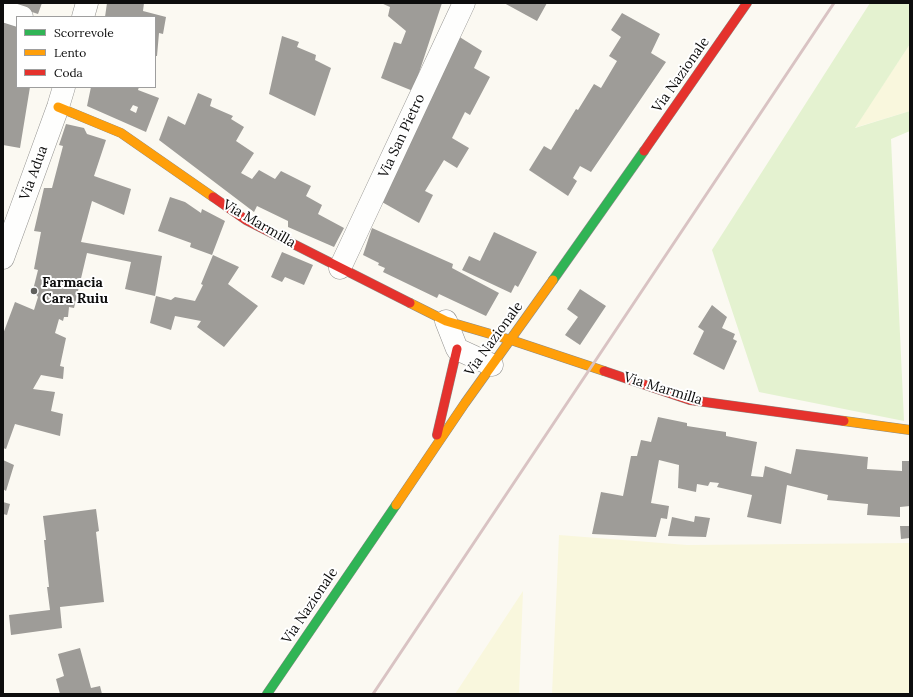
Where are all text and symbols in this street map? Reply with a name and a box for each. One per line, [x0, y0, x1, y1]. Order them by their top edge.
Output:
legend [16, 16, 156, 88]
text: Scorrevole [54, 25, 114, 40]
street label: Via Nazionale [649, 34, 713, 116]
text: Lento [54, 45, 86, 60]
text: Coda [54, 65, 83, 80]
street label: Via San Pietro [375, 91, 429, 181]
street label: Via Adua [16, 144, 52, 202]
street label: Via Marmilla [220, 196, 298, 252]
place label: Farmacia Cara Ruiu [42, 275, 108, 308]
marker: Farmacia Cara Ruiu [29, 286, 39, 296]
street label: Via Nazionale [461, 298, 527, 380]
street label: Via Marmilla [622, 369, 704, 409]
street label: Via Nazionale [278, 565, 342, 647]

